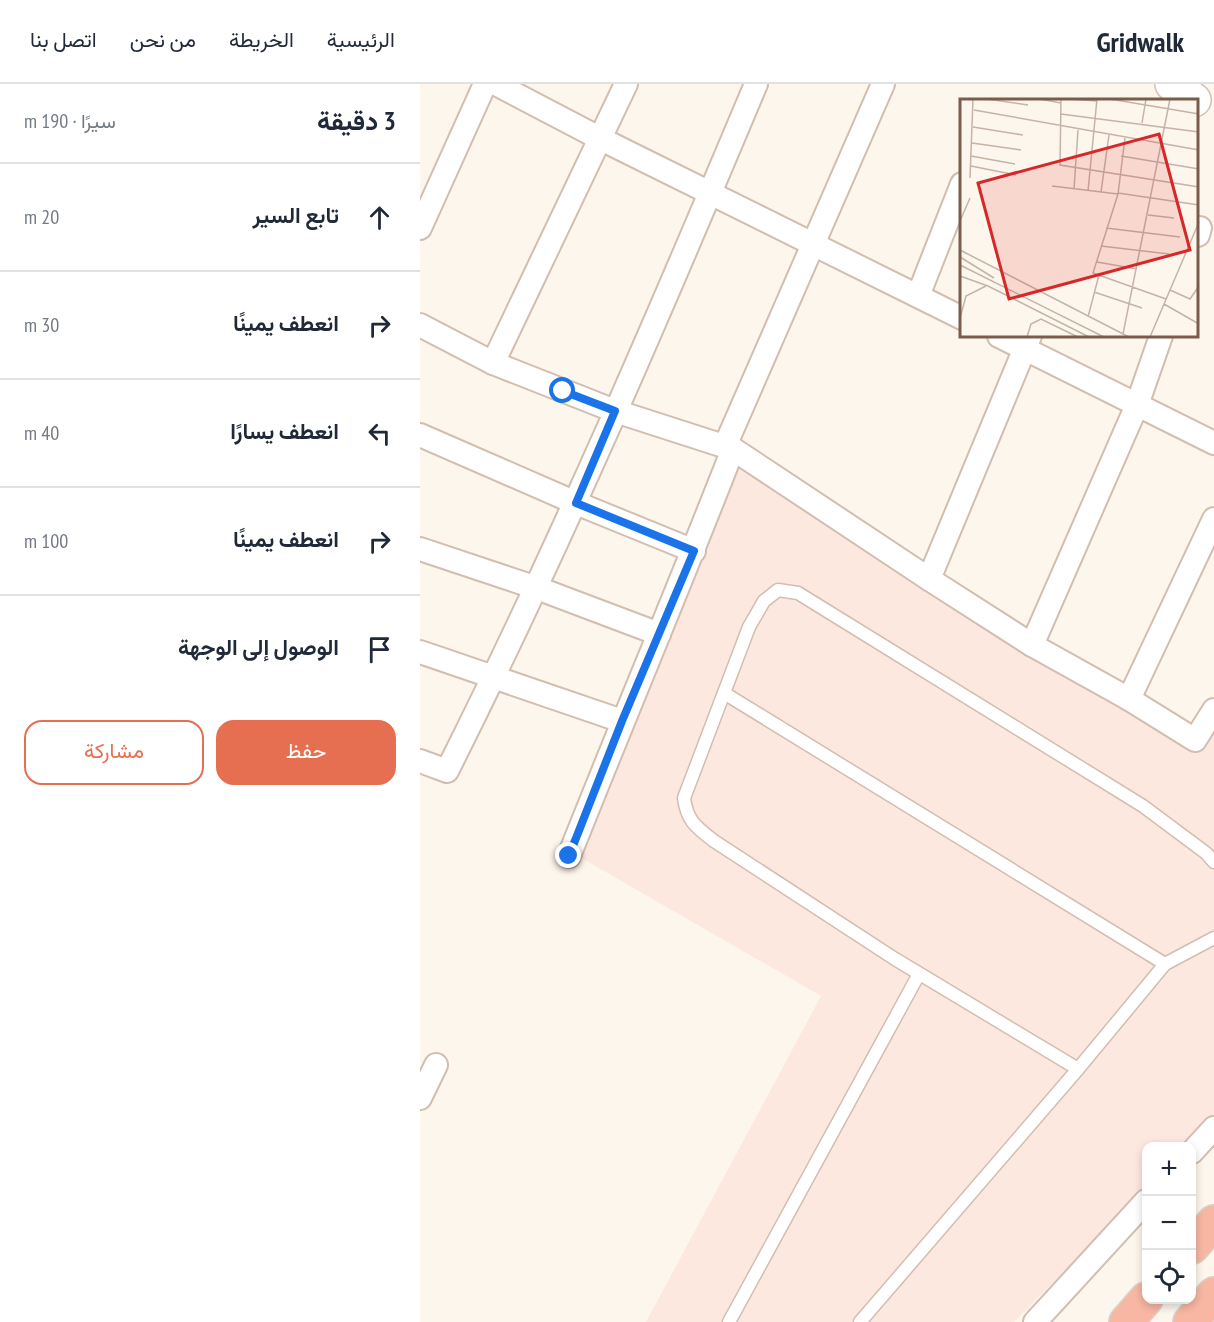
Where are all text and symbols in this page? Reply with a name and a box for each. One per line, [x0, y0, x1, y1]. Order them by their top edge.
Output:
text: Gridwalk [1096, 23, 1184, 60]
text: اتصل بنا [30, 26, 97, 53]
text: من نحن [130, 26, 196, 53]
text: الخريطة [229, 26, 294, 53]
text: الرئيسية [327, 26, 395, 53]
inset map [960, 99, 1199, 338]
text: 3 دقيقة [317, 104, 396, 137]
text: سيرًا · 190 m [24, 108, 116, 134]
text: تابع السير [252, 201, 339, 229]
icon: ahead [363, 201, 396, 234]
text: 20 m [24, 204, 59, 230]
text: انعطف يمينًا [233, 309, 339, 337]
icon: right [363, 309, 396, 342]
text: 30 m [24, 312, 59, 338]
route start [549, 377, 575, 403]
text: انعطف يسارًا [230, 417, 339, 445]
icon: left [363, 417, 396, 450]
text: 40 m [24, 420, 59, 446]
text: انعطف يمينًا [233, 525, 339, 553]
icon: right [363, 525, 396, 558]
text: 100 m [24, 528, 68, 554]
text: الوصول إلى الوجهة [178, 633, 339, 661]
icon: arrive [363, 633, 396, 666]
button: مشاركة [24, 720, 204, 785]
button: حفظ [216, 720, 396, 785]
route end [555, 842, 581, 868]
map controls [1142, 1142, 1196, 1304]
button: + [1142, 1142, 1196, 1196]
button: − [1142, 1196, 1196, 1250]
button: locate [1142, 1250, 1196, 1304]

